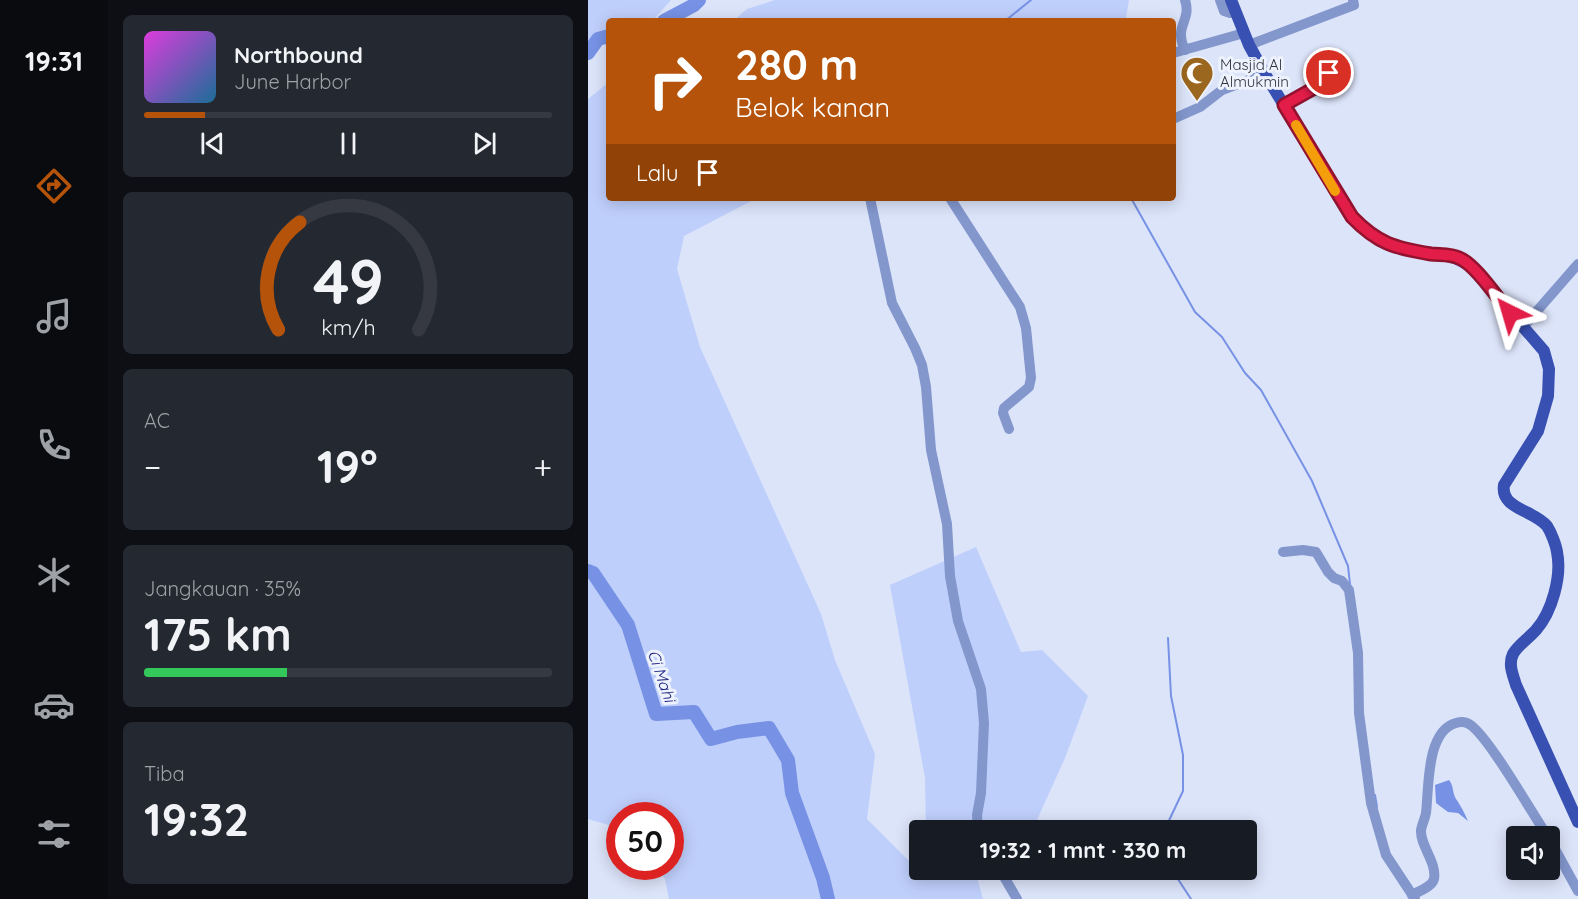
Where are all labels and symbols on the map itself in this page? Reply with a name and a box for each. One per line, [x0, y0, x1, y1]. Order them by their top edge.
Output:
pin [1303, 47, 1354, 98]
mosque icon: Masjid Al Almukmin [1179, 55, 1215, 102]
place label: Masjid Al Almukmin [1220, 55, 1289, 91]
position arrow [1478, 281, 1542, 345]
water label: Ci Mahi [644, 647, 681, 706]
speed limit sign: 50 [606, 802, 684, 880]

